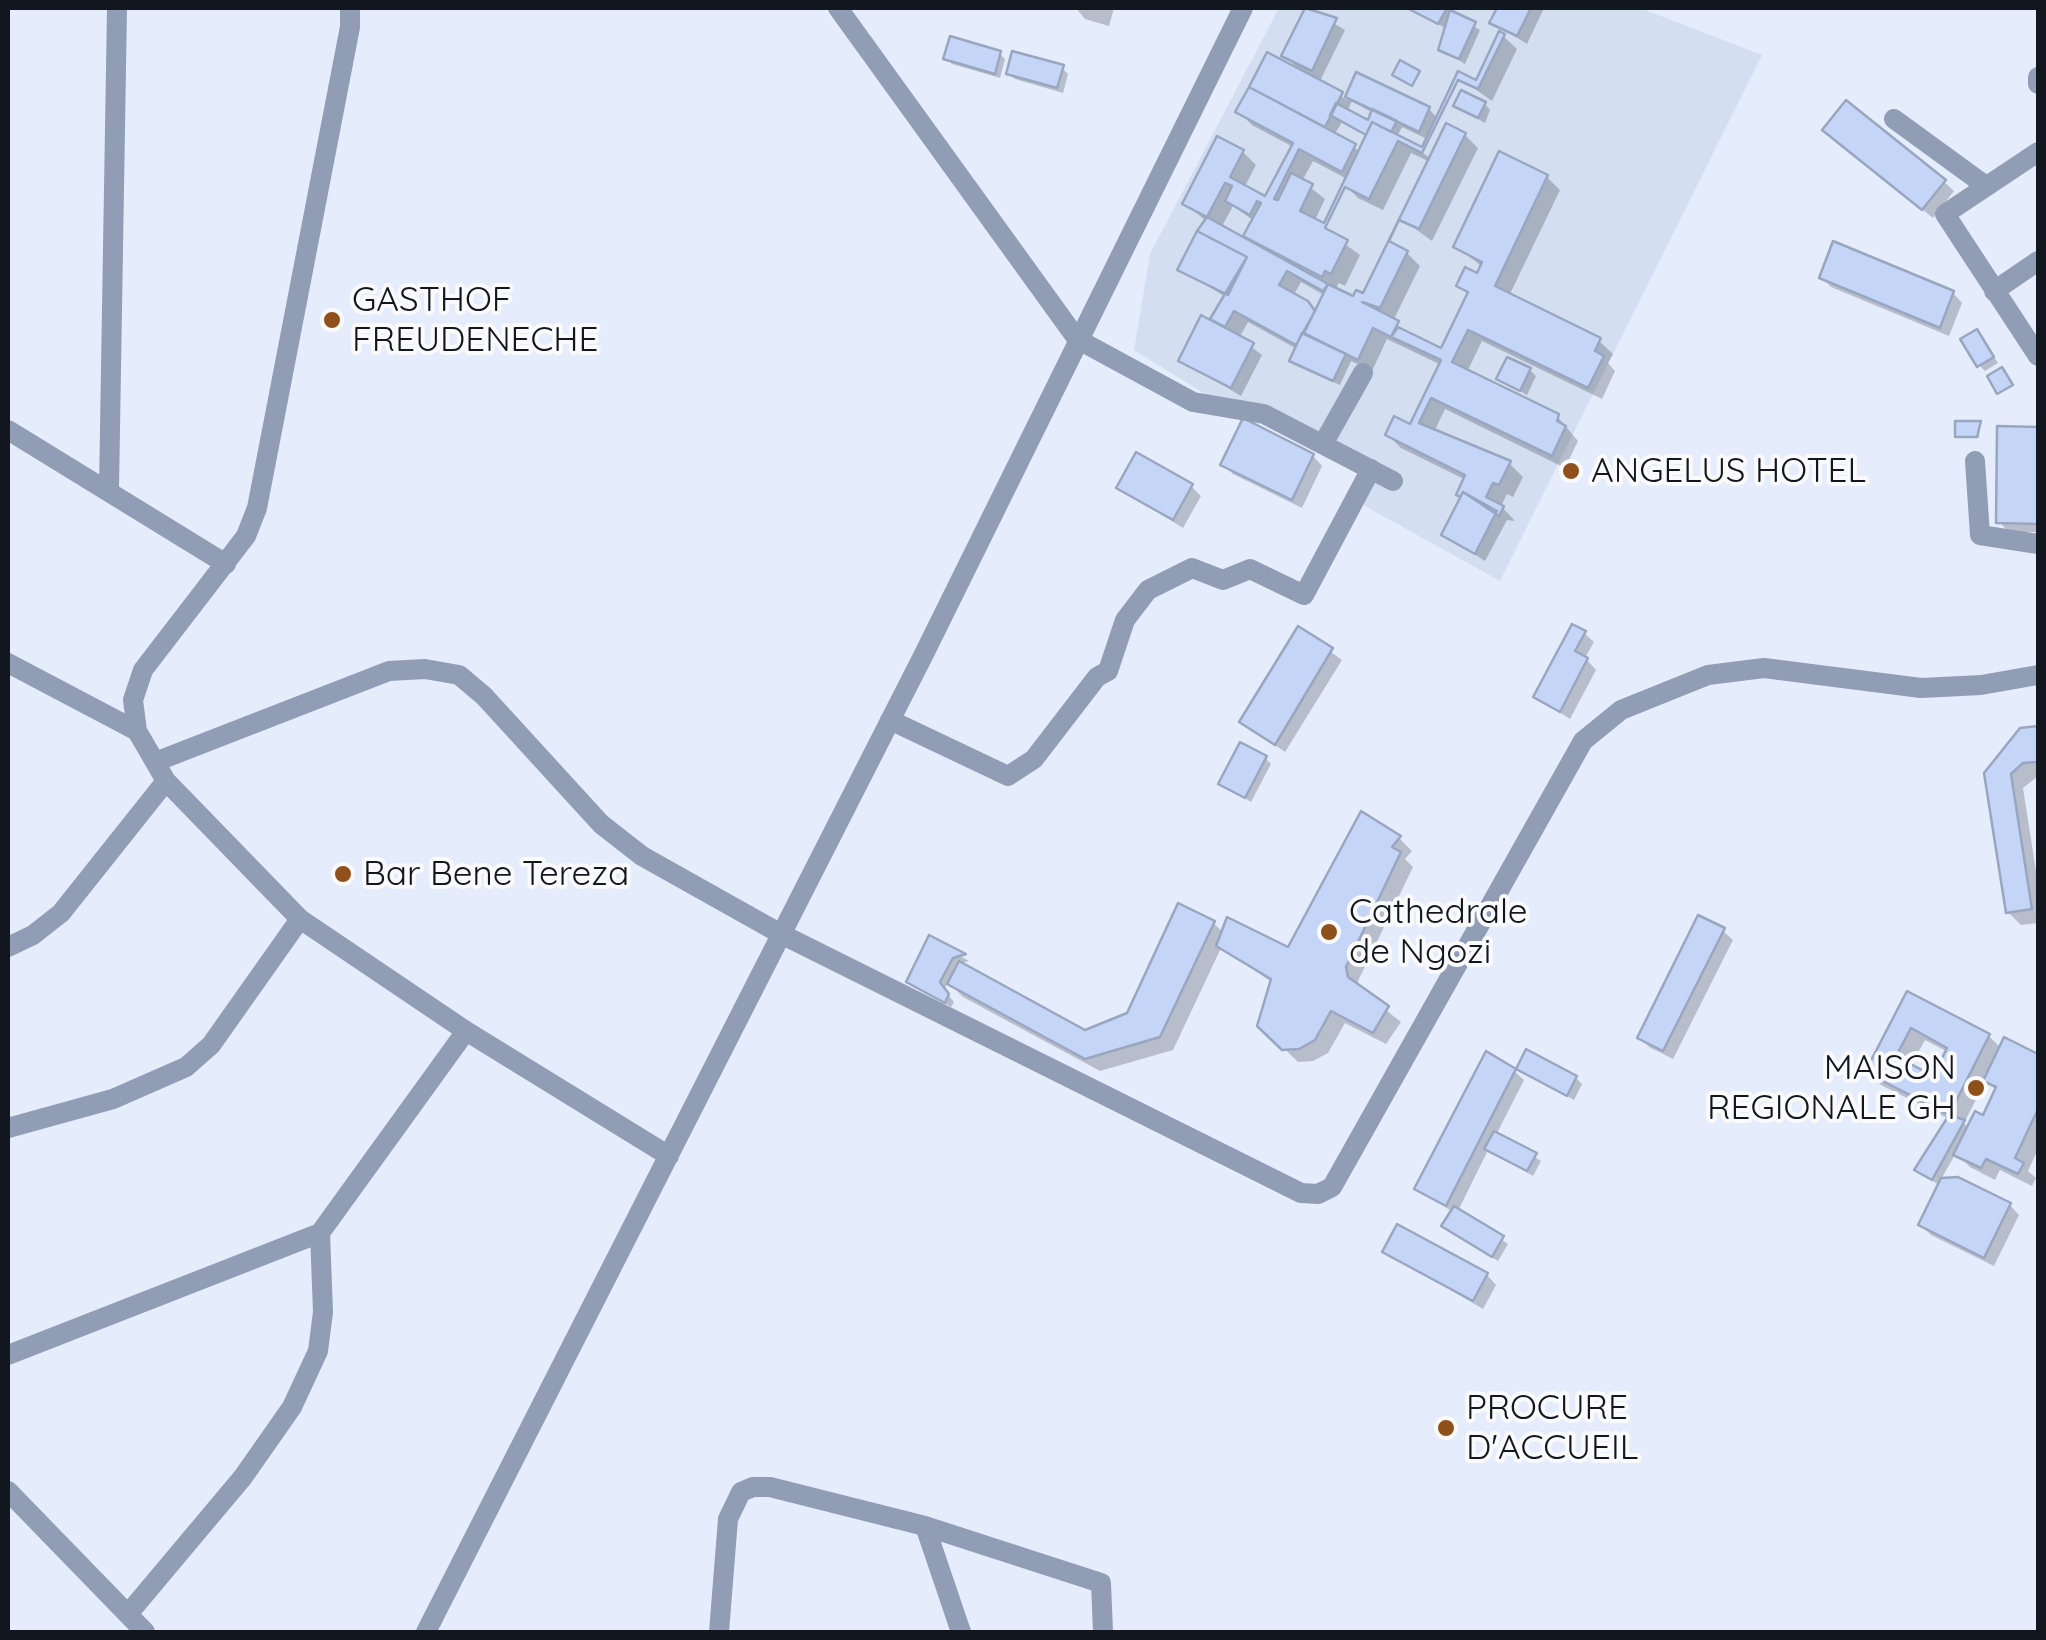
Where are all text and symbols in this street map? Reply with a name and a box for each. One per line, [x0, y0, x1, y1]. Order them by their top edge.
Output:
place label: GASTHOF FREUDENECHE [352, 279, 598, 361]
marker: GASTHOF FREUDENECHE [321, 309, 343, 331]
place label: ANGELUS HOTEL [1591, 450, 1866, 492]
marker: ANGELUS HOTEL [1560, 460, 1582, 482]
place label: Bar Bene Tereza [363, 853, 629, 895]
marker: Bar Bene Tereza [332, 863, 354, 885]
place label: Cathedrale de Ngozi [1349, 891, 1528, 973]
marker: Cathedrale de Ngozi [1318, 921, 1340, 943]
place label: MAISON REGIONALE GH [1707, 1047, 1956, 1129]
marker: MAISON REGIONALE GH [1965, 1077, 1987, 1099]
place label: PROCURE D'ACCUEIL [1466, 1387, 1638, 1469]
marker: PROCURE D'ACCUEIL [1435, 1417, 1457, 1439]

